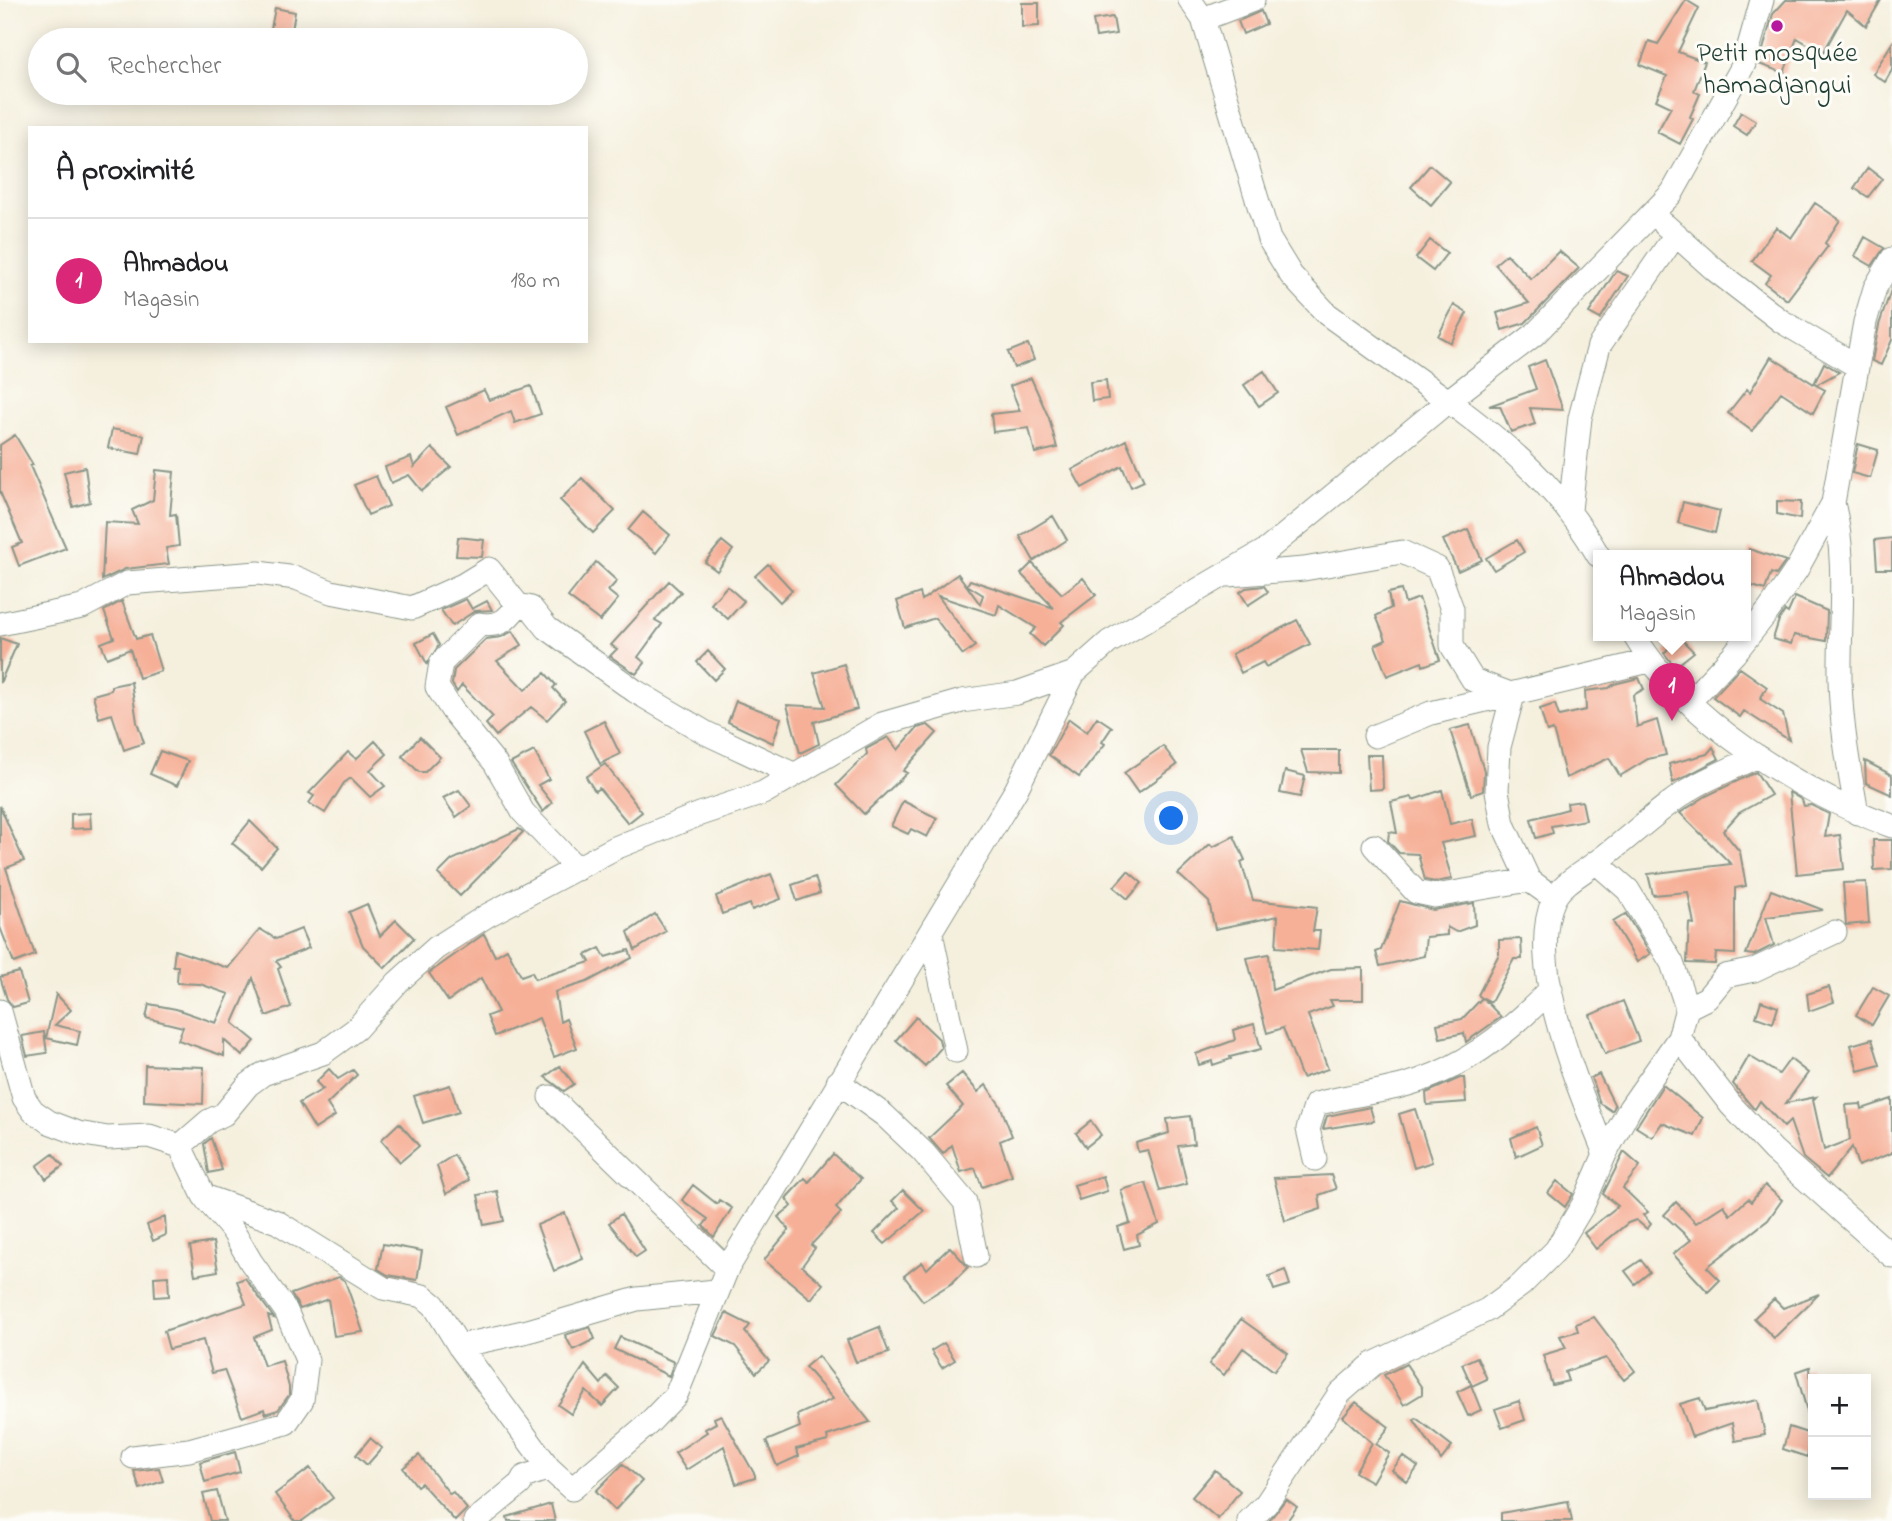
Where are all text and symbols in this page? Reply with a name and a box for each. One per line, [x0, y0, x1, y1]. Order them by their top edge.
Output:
marker: Petit mosquée hamadjangui [1769, 18, 1785, 34]
search box [28, 28, 588, 105]
place label: Petit mosquée hamadjangui [1696, 34, 1858, 107]
icon: search [52, 48, 90, 86]
text: Rechercher [108, 48, 221, 86]
text: À proximité [56, 150, 194, 194]
text: Ahmadou [123, 246, 229, 284]
text: 1 [75, 265, 83, 298]
text: 180 m [511, 265, 560, 298]
text: Magasin [123, 284, 199, 317]
popup [1593, 550, 1751, 641]
text: Ahmadou [1619, 560, 1725, 598]
text: Magasin [1619, 598, 1696, 631]
pin: 1 [1649, 663, 1695, 721]
your location [1154, 801, 1188, 835]
map controls [1808, 1374, 1871, 1500]
button: + [1808, 1374, 1871, 1437]
button: − [1808, 1437, 1871, 1500]

